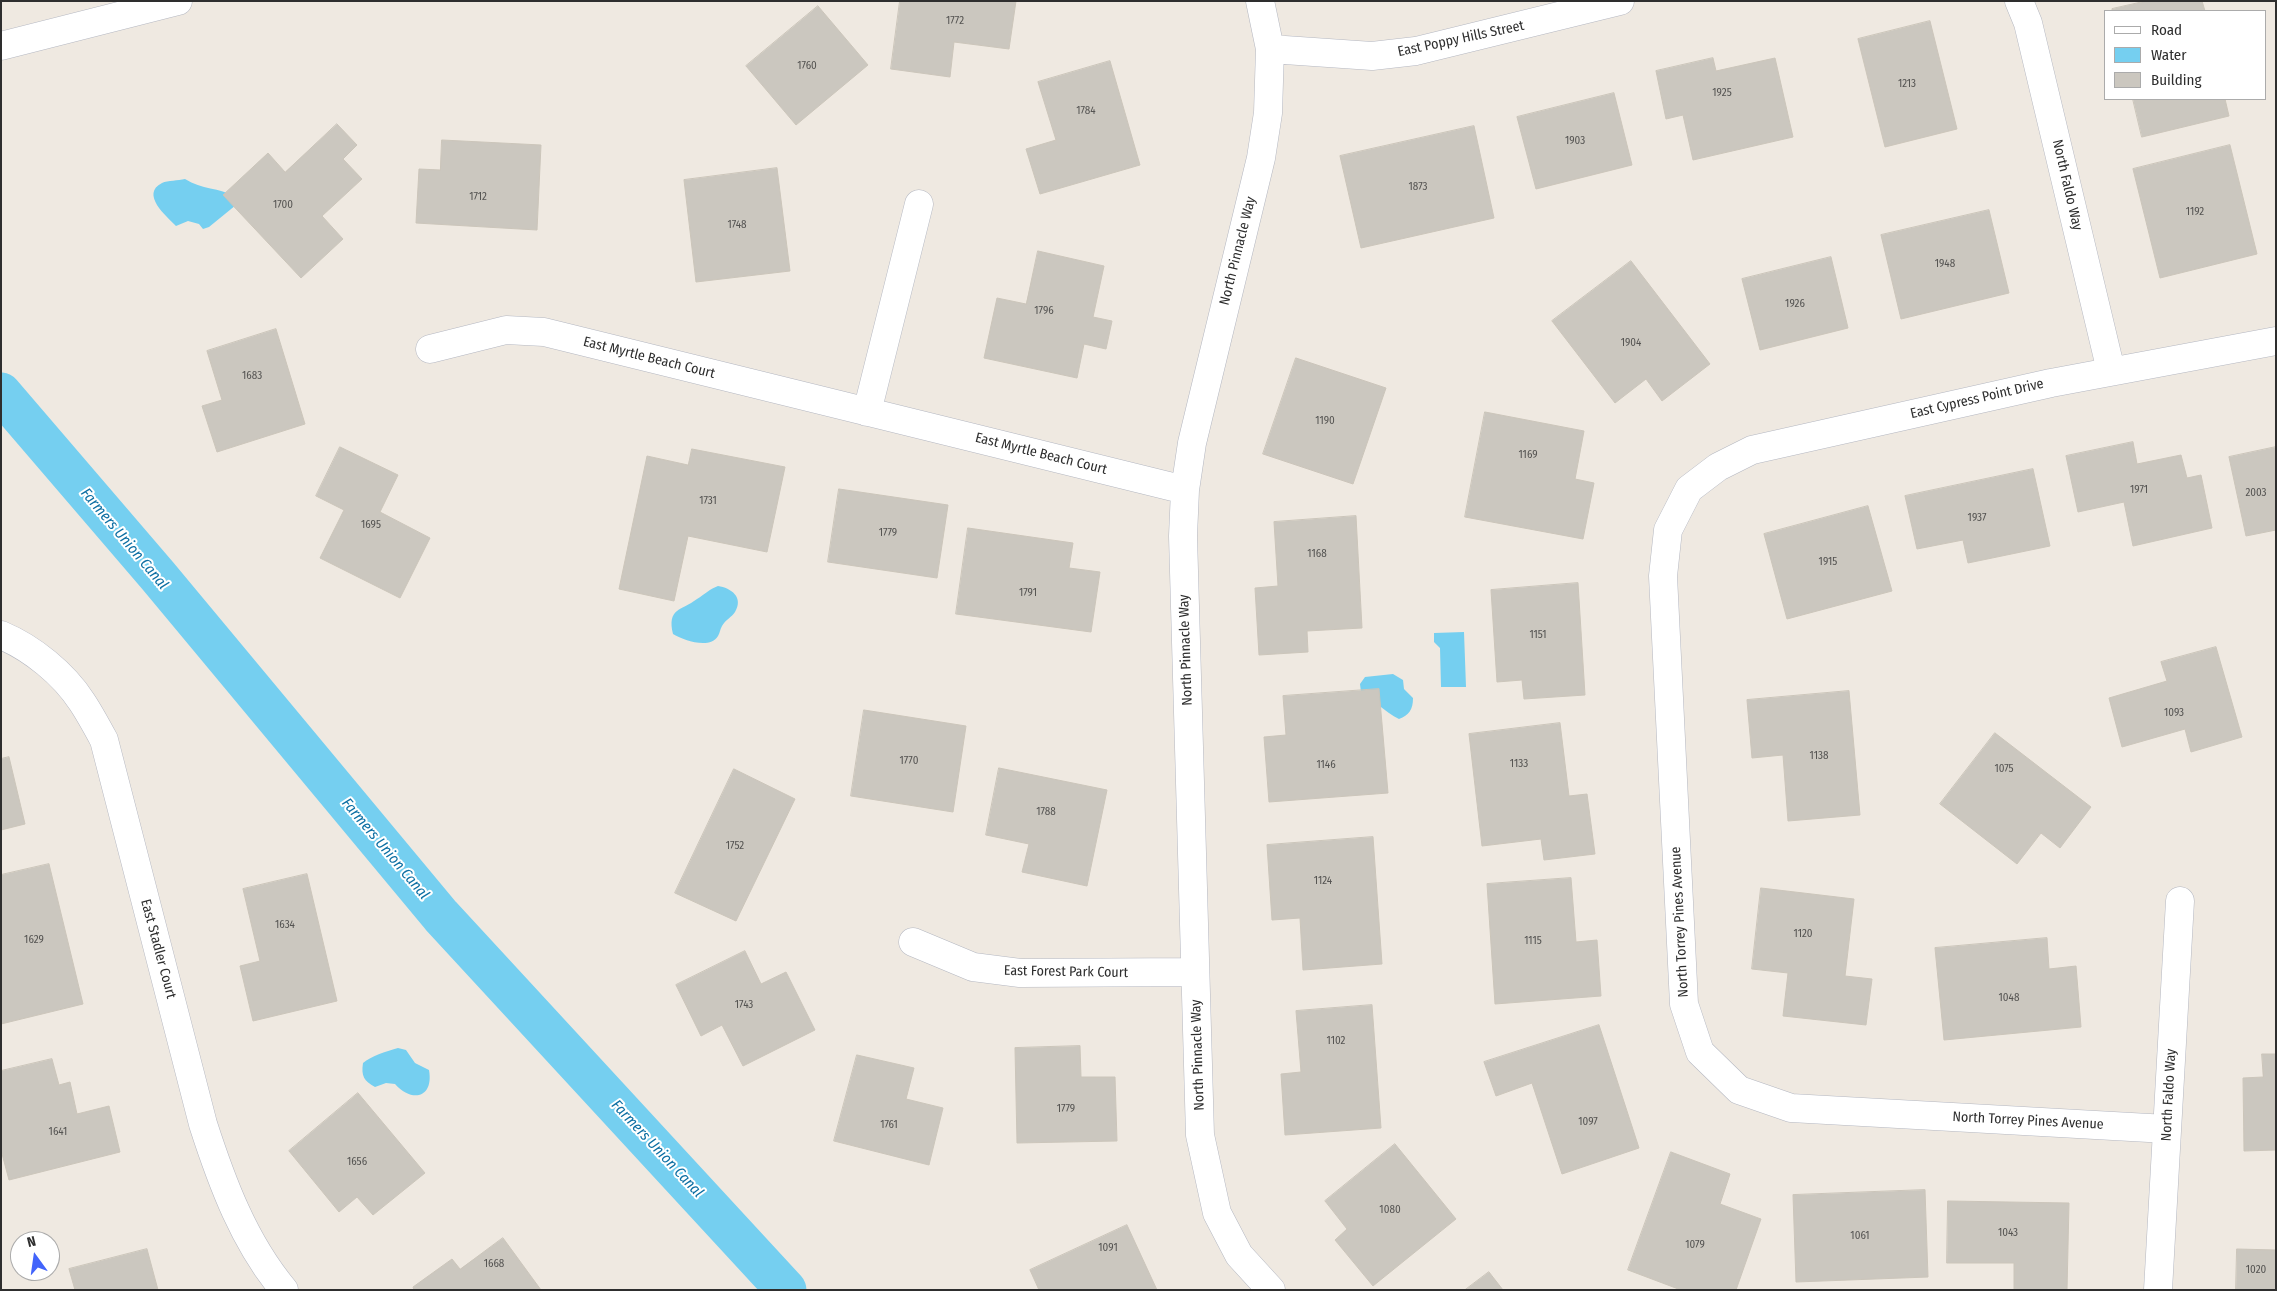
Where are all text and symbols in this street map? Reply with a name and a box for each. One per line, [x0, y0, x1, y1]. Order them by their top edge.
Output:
legend [2104, 10, 2267, 100]
house number: 1772 [946, 14, 964, 28]
street label: East Poppy Hills Street [1396, 17, 1526, 61]
text: Road [2151, 21, 2182, 39]
text: Water [2151, 46, 2186, 64]
house number: 1760 [797, 59, 817, 73]
text: Building [2151, 71, 2202, 89]
house number: 1213 [1898, 77, 1916, 91]
house number: 1925 [1712, 86, 1732, 100]
house number: 1784 [1076, 104, 1096, 118]
house number: 1903 [1565, 134, 1585, 148]
street label: North Faldo Way [2048, 138, 2086, 232]
house number: 1873 [1409, 180, 1427, 194]
house number: 1712 [469, 190, 487, 204]
street label: North Pinnacle Way [1216, 195, 1260, 307]
house number: 1700 [273, 198, 293, 212]
house number: 1192 [2186, 205, 2204, 219]
house number: 1748 [727, 218, 747, 232]
house number: 1948 [1935, 257, 1955, 271]
house number: 1926 [1785, 297, 1805, 311]
house number: 1796 [1034, 304, 1054, 318]
street label: East Myrtle Beach Court [581, 333, 717, 383]
house number: 1904 [1621, 336, 1641, 350]
house number: 1683 [242, 369, 262, 383]
street label: East Cypress Point Drive [1909, 375, 2045, 423]
house number: 1190 [1315, 414, 1335, 428]
street label: East Myrtle Beach Court [973, 429, 1109, 479]
house number: 1169 [1518, 448, 1538, 462]
house number: 1971 [2130, 483, 2148, 497]
water label: Farmers Union Canal [76, 485, 172, 593]
house number: 2003 [2245, 486, 2267, 500]
house number: 1731 [699, 494, 717, 508]
house number: 1937 [1968, 511, 1986, 525]
house number: 1695 [361, 518, 381, 532]
house number: 1779 [879, 526, 897, 540]
house number: 1168 [1307, 547, 1327, 561]
house number: 1915 [1819, 555, 1837, 569]
house number: 1791 [1019, 586, 1037, 600]
street label: North Pinnacle Way [1176, 594, 1196, 706]
house number: 1151 [1529, 628, 1547, 642]
house number: 1093 [2164, 706, 2184, 720]
house number: 1138 [1810, 749, 1828, 763]
house number: 1770 [900, 754, 918, 768]
house number: 1133 [1510, 757, 1528, 771]
house number: 1146 [1316, 758, 1336, 772]
house number: 1075 [1994, 762, 2014, 776]
water label: Farmers Union Canal [337, 795, 433, 903]
house number: 1788 [1036, 805, 1056, 819]
house number: 1752 [726, 839, 744, 853]
street label: North Torrey Pines Avenue [1668, 846, 1692, 998]
house number: 1124 [1314, 874, 1332, 888]
street label: East Stadler Court [137, 897, 179, 1001]
house number: 1634 [275, 918, 295, 932]
house number: 1120 [1793, 927, 1813, 941]
house number: 1629 [24, 933, 44, 947]
house number: 1115 [1524, 934, 1542, 948]
street label: East Forest Park Court [1004, 963, 1128, 981]
house number: 1048 [1999, 991, 2019, 1005]
house number: 1743 [735, 998, 753, 1012]
street label: North Pinnacle Way [1188, 999, 1208, 1111]
house number: 1102 [1327, 1034, 1345, 1048]
street label: North Faldo Way [2158, 1048, 2180, 1142]
water label: Farmers Union Canal [607, 1097, 707, 1201]
house number: 1779 [1057, 1102, 1075, 1116]
street label: North Torrey Pines Avenue [1952, 1109, 2104, 1133]
house number: 1097 [1578, 1115, 1598, 1129]
house number: 1761 [880, 1118, 898, 1132]
house number: 1641 [49, 1125, 67, 1139]
house number: 1656 [347, 1155, 367, 1169]
house number: 1080 [1379, 1203, 1401, 1217]
house number: 1043 [1998, 1226, 2018, 1240]
house number: 1061 [1850, 1229, 1870, 1243]
north arrow [10, 1231, 60, 1281]
text: N [25, 1233, 38, 1251]
house number: 1079 [1685, 1238, 1705, 1252]
house number: 1091 [1098, 1241, 1118, 1255]
house number: 1668 [484, 1257, 504, 1271]
house number: 1020 [2246, 1263, 2266, 1277]

